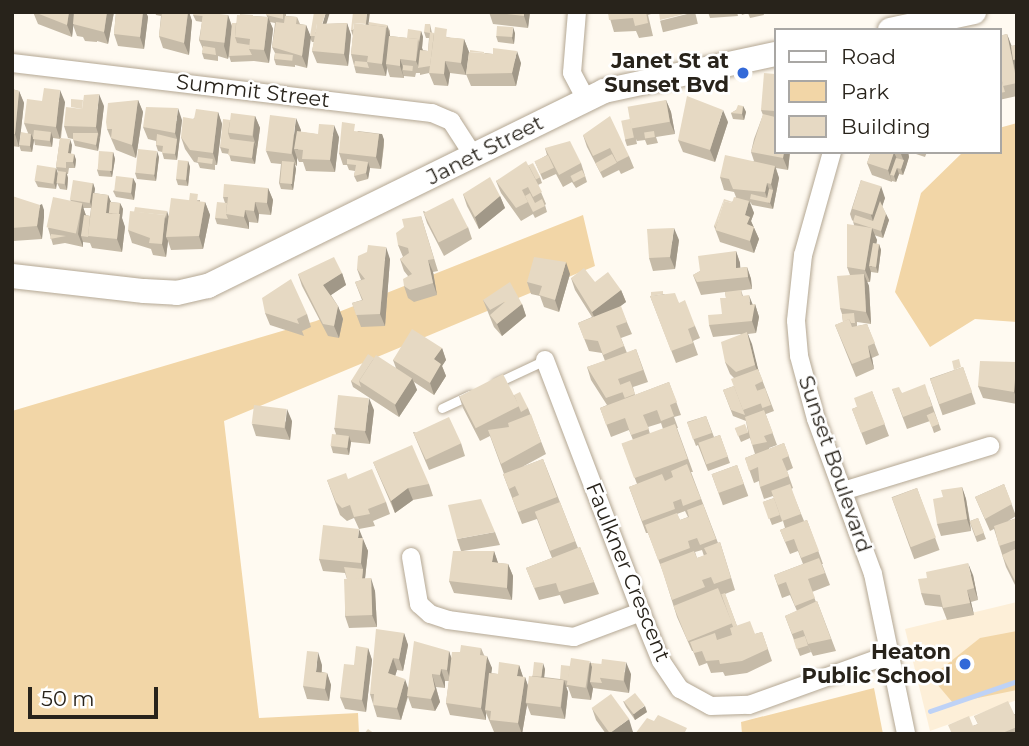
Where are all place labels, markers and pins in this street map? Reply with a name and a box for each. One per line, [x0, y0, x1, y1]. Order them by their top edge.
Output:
place label: Janet St at Sunset Bvd [604, 48, 729, 98]
marker: Janet St at Sunset Bvd [735, 65, 751, 81]
place label: Heaton Public School [802, 639, 951, 689]
marker: Heaton Public School [957, 656, 973, 672]

